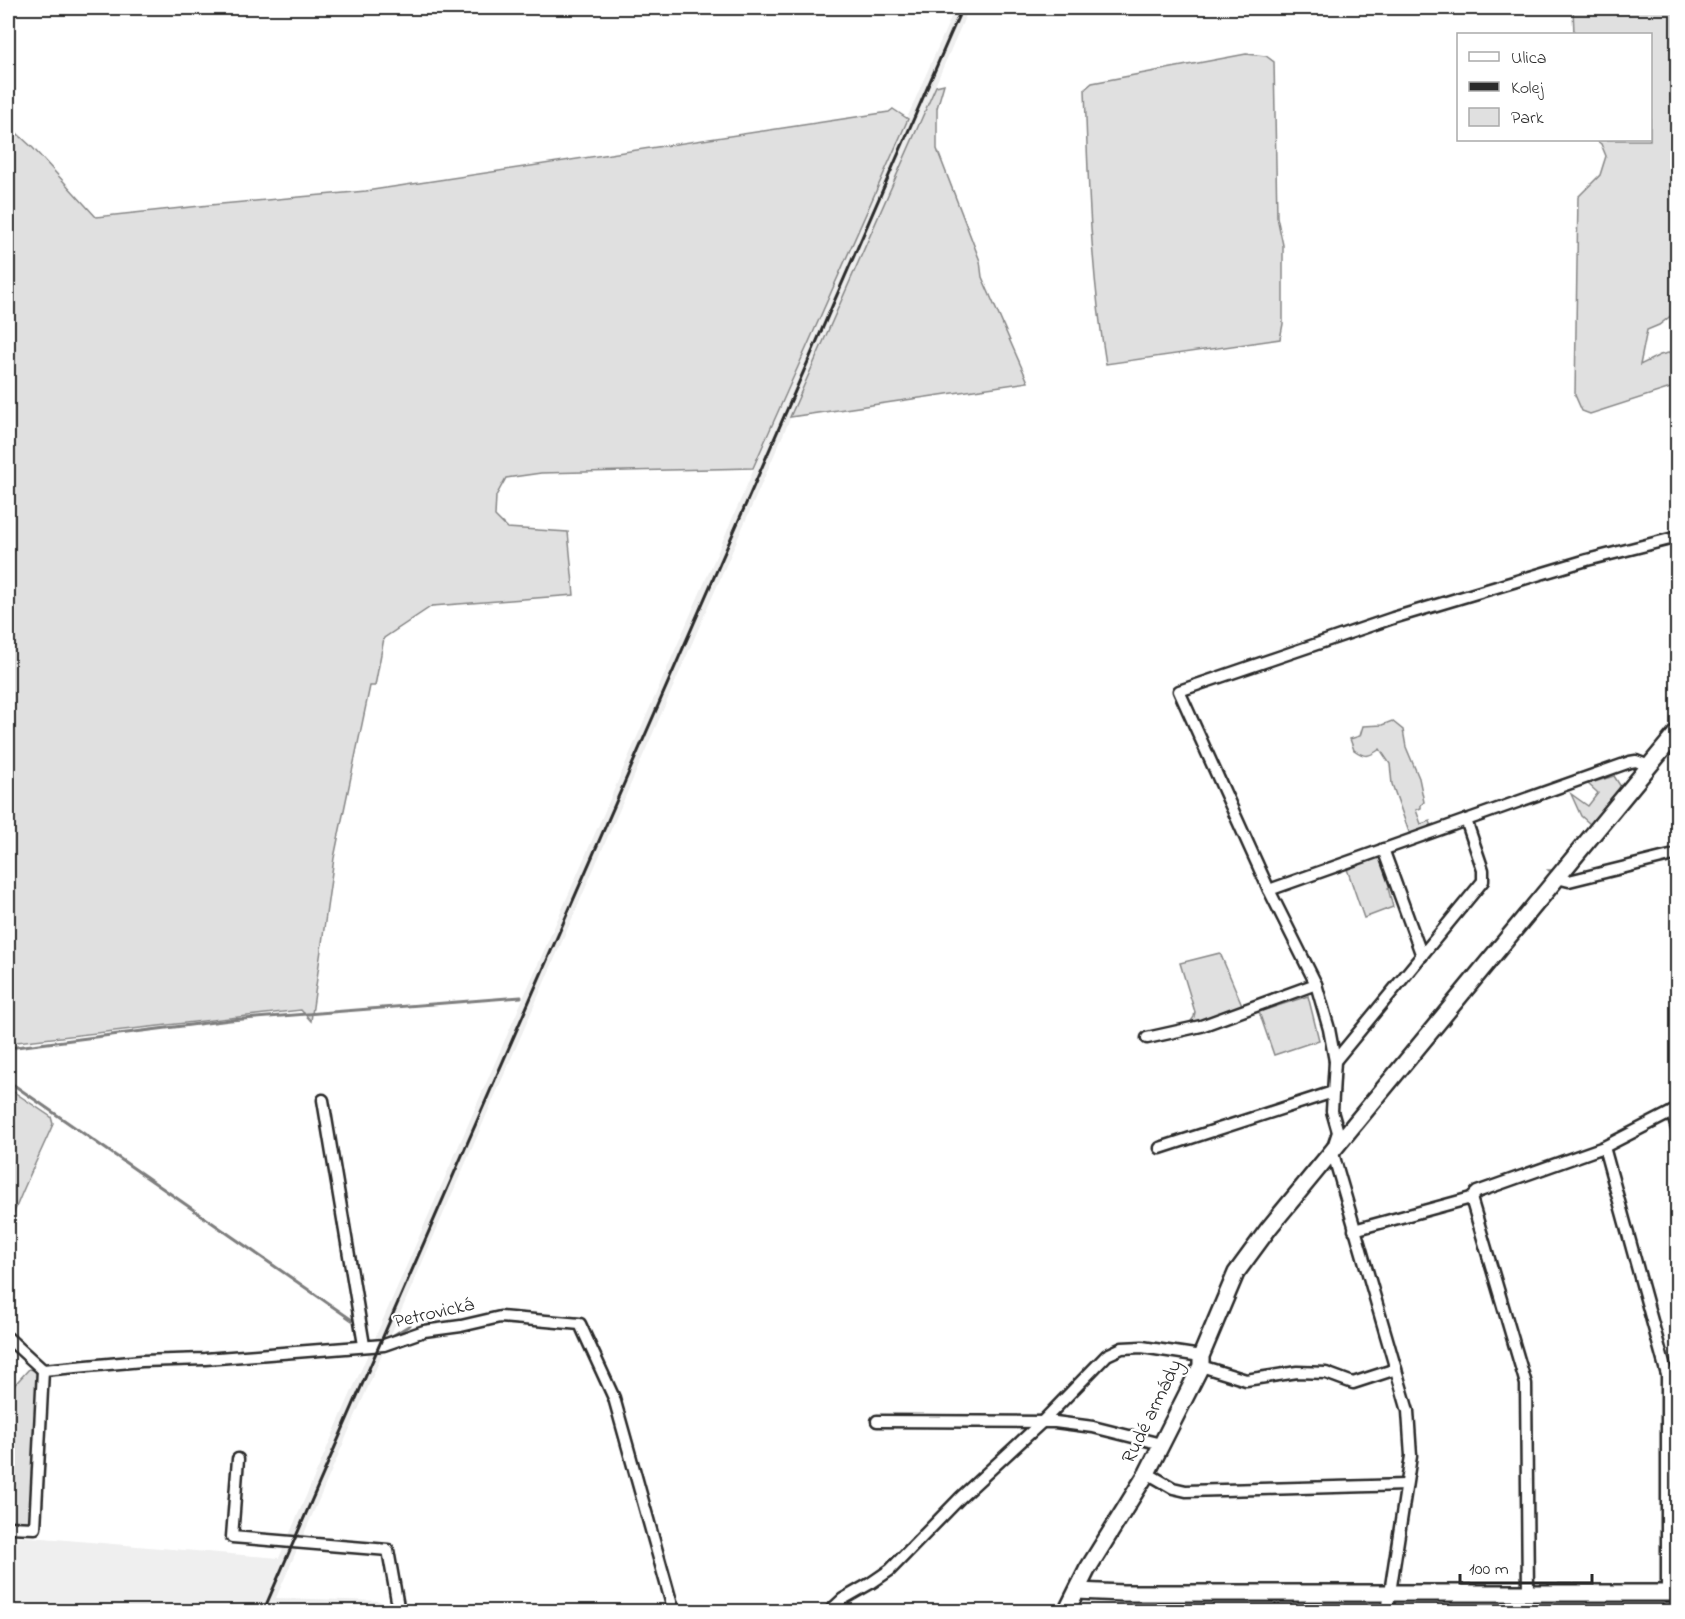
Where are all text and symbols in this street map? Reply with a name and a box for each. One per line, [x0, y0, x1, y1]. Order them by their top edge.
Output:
legend [1457, 33, 1652, 141]
text: Ulica [1511, 46, 1546, 72]
text: Kolej [1511, 76, 1544, 102]
text: Park [1511, 106, 1544, 132]
street label: Petrovická [391, 1291, 477, 1337]
street label: Rudé armády [1115, 1355, 1191, 1469]
scale bar [1460, 1547, 1592, 1585]
text: 100 m [1469, 1557, 1509, 1583]

